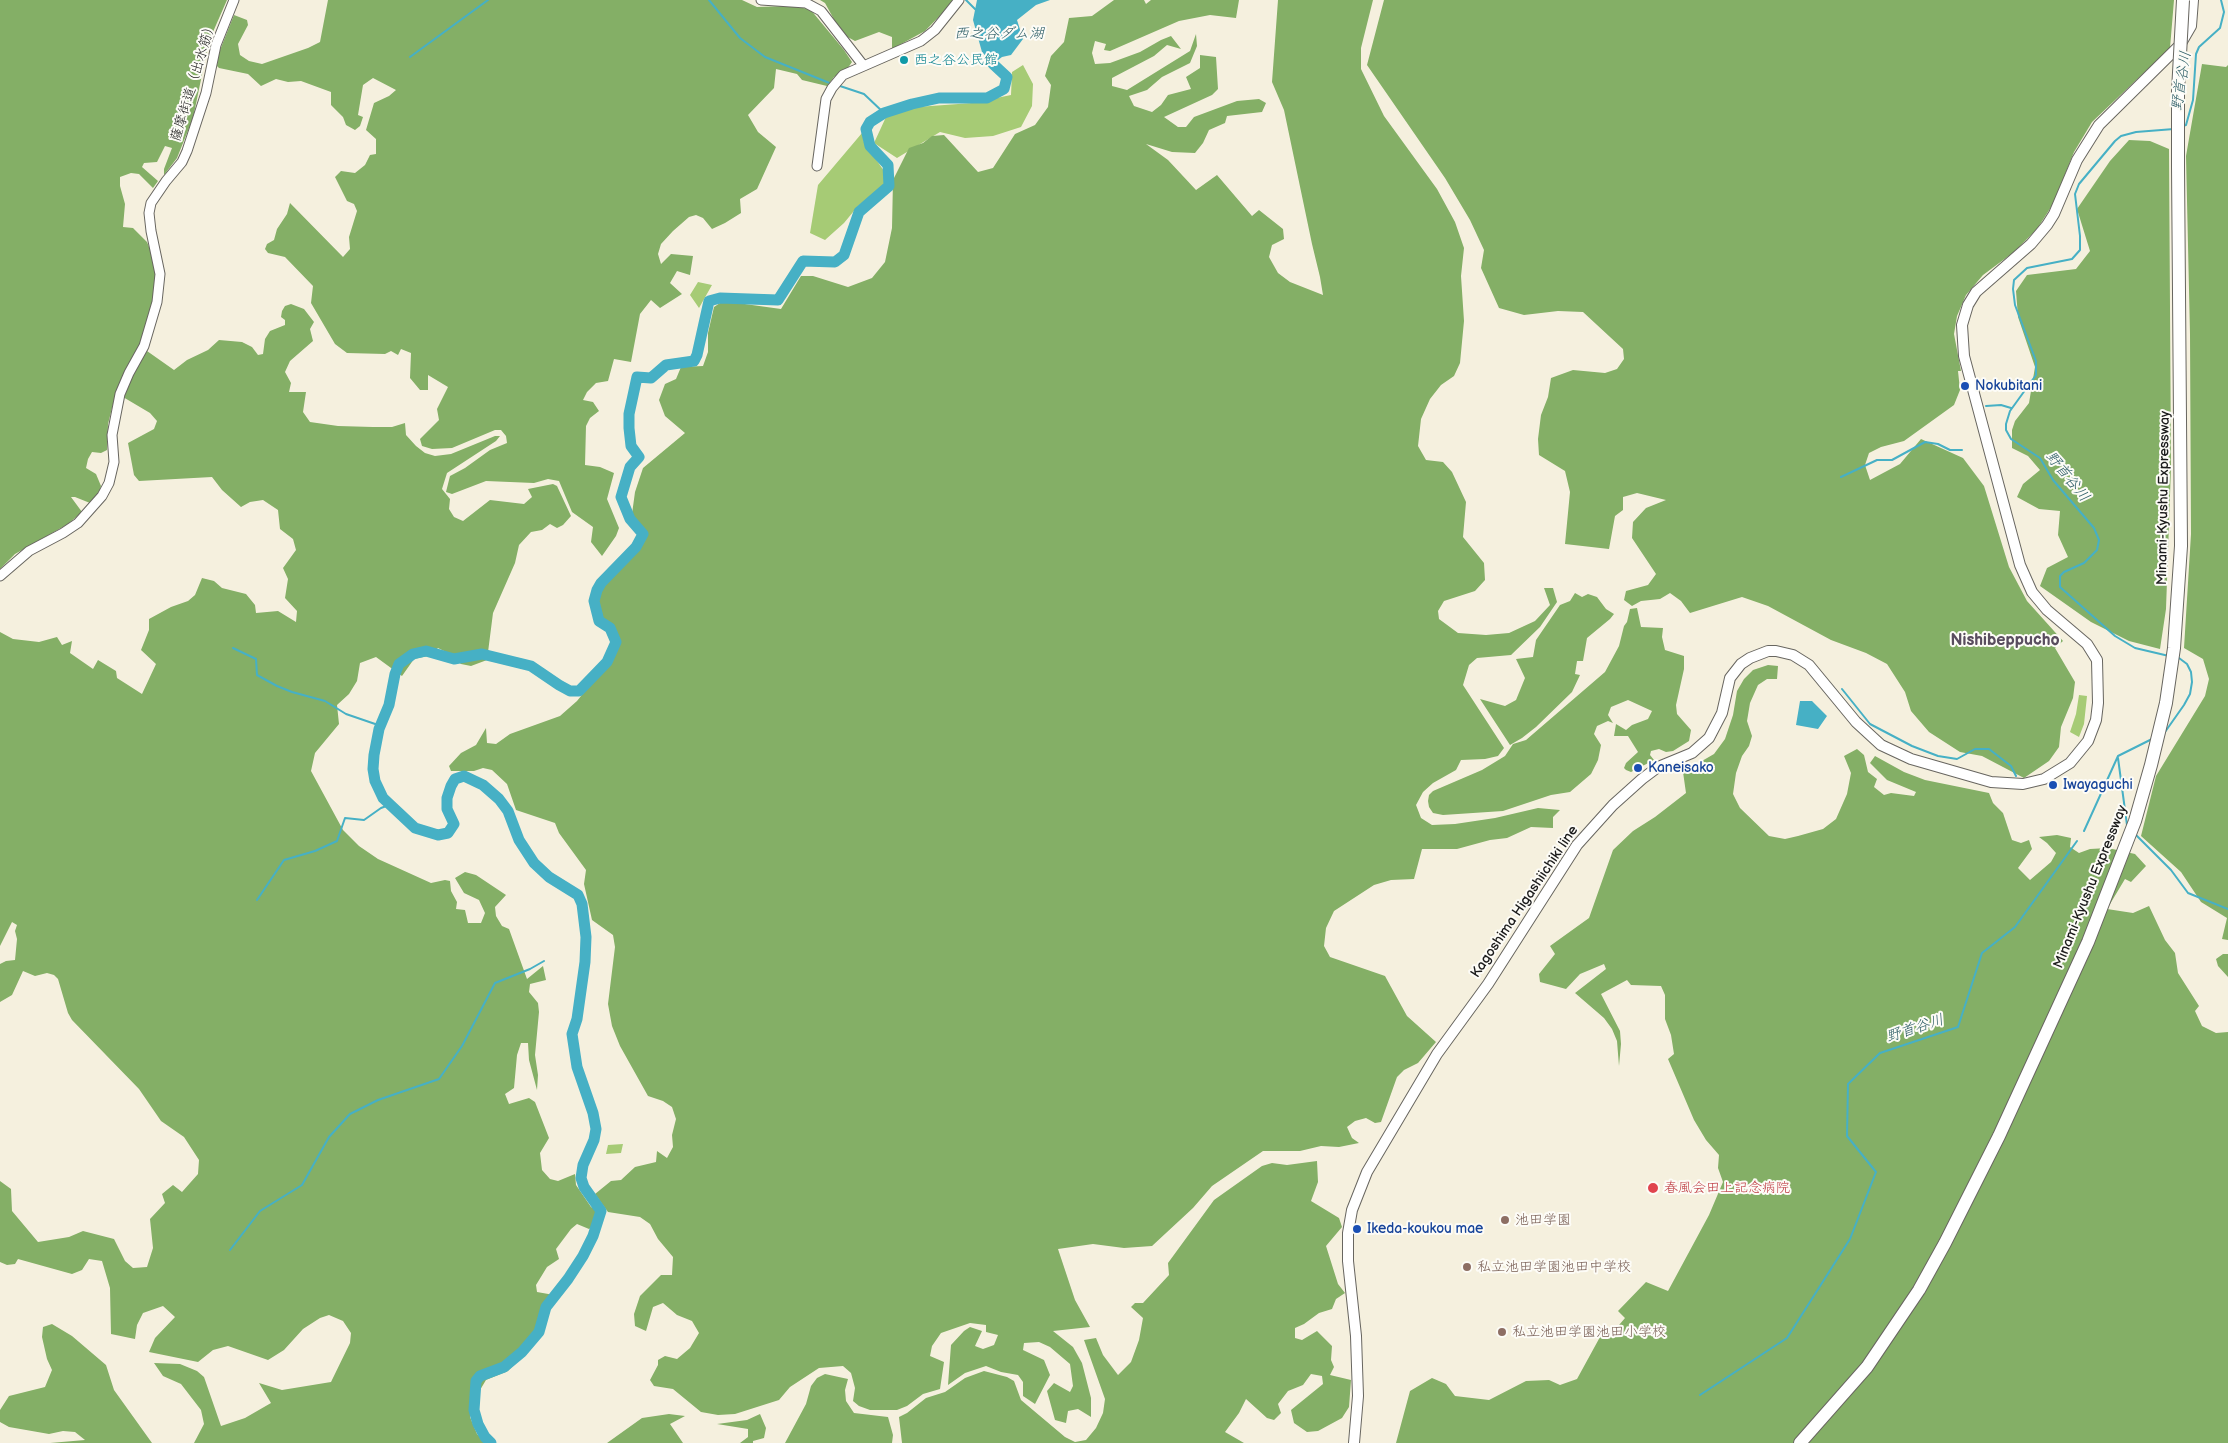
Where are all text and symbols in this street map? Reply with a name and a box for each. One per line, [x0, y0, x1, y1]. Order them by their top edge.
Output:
street label: 薩摩街道（出水筋） [168, 18, 220, 144]
water label: 西之谷ダム湖 [954, 25, 1044, 43]
water label: 野首谷川 [2168, 50, 2196, 112]
place label: 西之谷公民館 [914, 52, 998, 68]
marker: 西之谷公民館 [898, 54, 910, 66]
place label: Nokubitani [1975, 378, 2042, 394]
marker: Nokubitani [1959, 380, 1971, 392]
street label: Minami-Kyushu Expressway [2154, 411, 2174, 585]
water label: 野首谷川 [2041, 448, 2093, 506]
district label: Nishibeppucho [1950, 631, 2060, 651]
place label: Kaneisako [1648, 760, 1714, 776]
marker: Kaneisako [1632, 762, 1644, 774]
place label: Iwayaguchi [2063, 777, 2133, 793]
marker: Iwayaguchi [2047, 779, 2059, 791]
street label: Minami-Kyushu Expressway [2051, 803, 2131, 971]
street label: Kagoshima Higashiichiki line [1468, 823, 1582, 981]
water label: 野首谷川 [1884, 1011, 1946, 1047]
place label: 春風会田上記念病院 [1664, 1180, 1790, 1196]
marker: 春風会田上記念病院 [1646, 1181, 1660, 1195]
place label: 池田学園 [1515, 1212, 1571, 1228]
marker: 池田学園 [1499, 1214, 1511, 1226]
place label: Ikeda-koukou mae [1367, 1221, 1483, 1237]
marker: Ikeda-koukou mae [1351, 1223, 1363, 1235]
place label: 私立池田学園池田中学校 [1477, 1259, 1631, 1275]
marker: 私立池田学園池田中学校 [1461, 1261, 1473, 1273]
place label: 私立池田学園池田小学校 [1512, 1324, 1666, 1340]
marker: 私立池田学園池田小学校 [1496, 1326, 1508, 1338]

